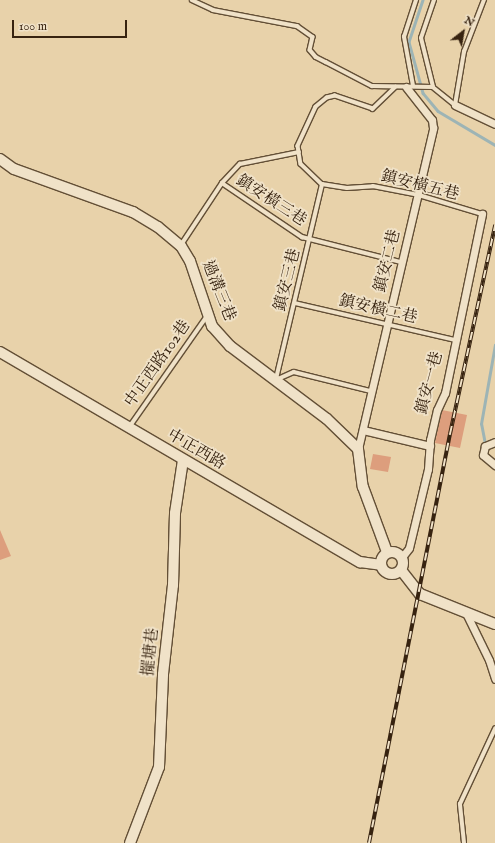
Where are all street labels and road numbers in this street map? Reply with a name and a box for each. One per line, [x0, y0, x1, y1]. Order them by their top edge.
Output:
street label: 鎮安橫五巷 [379, 167, 461, 205]
street label: 鎮安橫三巷 [232, 171, 310, 231]
street label: 鎮安二巷 [371, 228, 405, 294]
street label: 鎮安三巷 [271, 247, 305, 313]
street label: 過溝三巷 [197, 258, 239, 324]
street label: 鎮安橫二巷 [337, 292, 419, 328]
street label: 中正西路102巷 [121, 317, 195, 411]
street label: 鎮安一巷 [412, 350, 448, 416]
street label: 中正西路 [163, 426, 229, 474]
street label: 擺塘巷 [139, 627, 163, 677]

